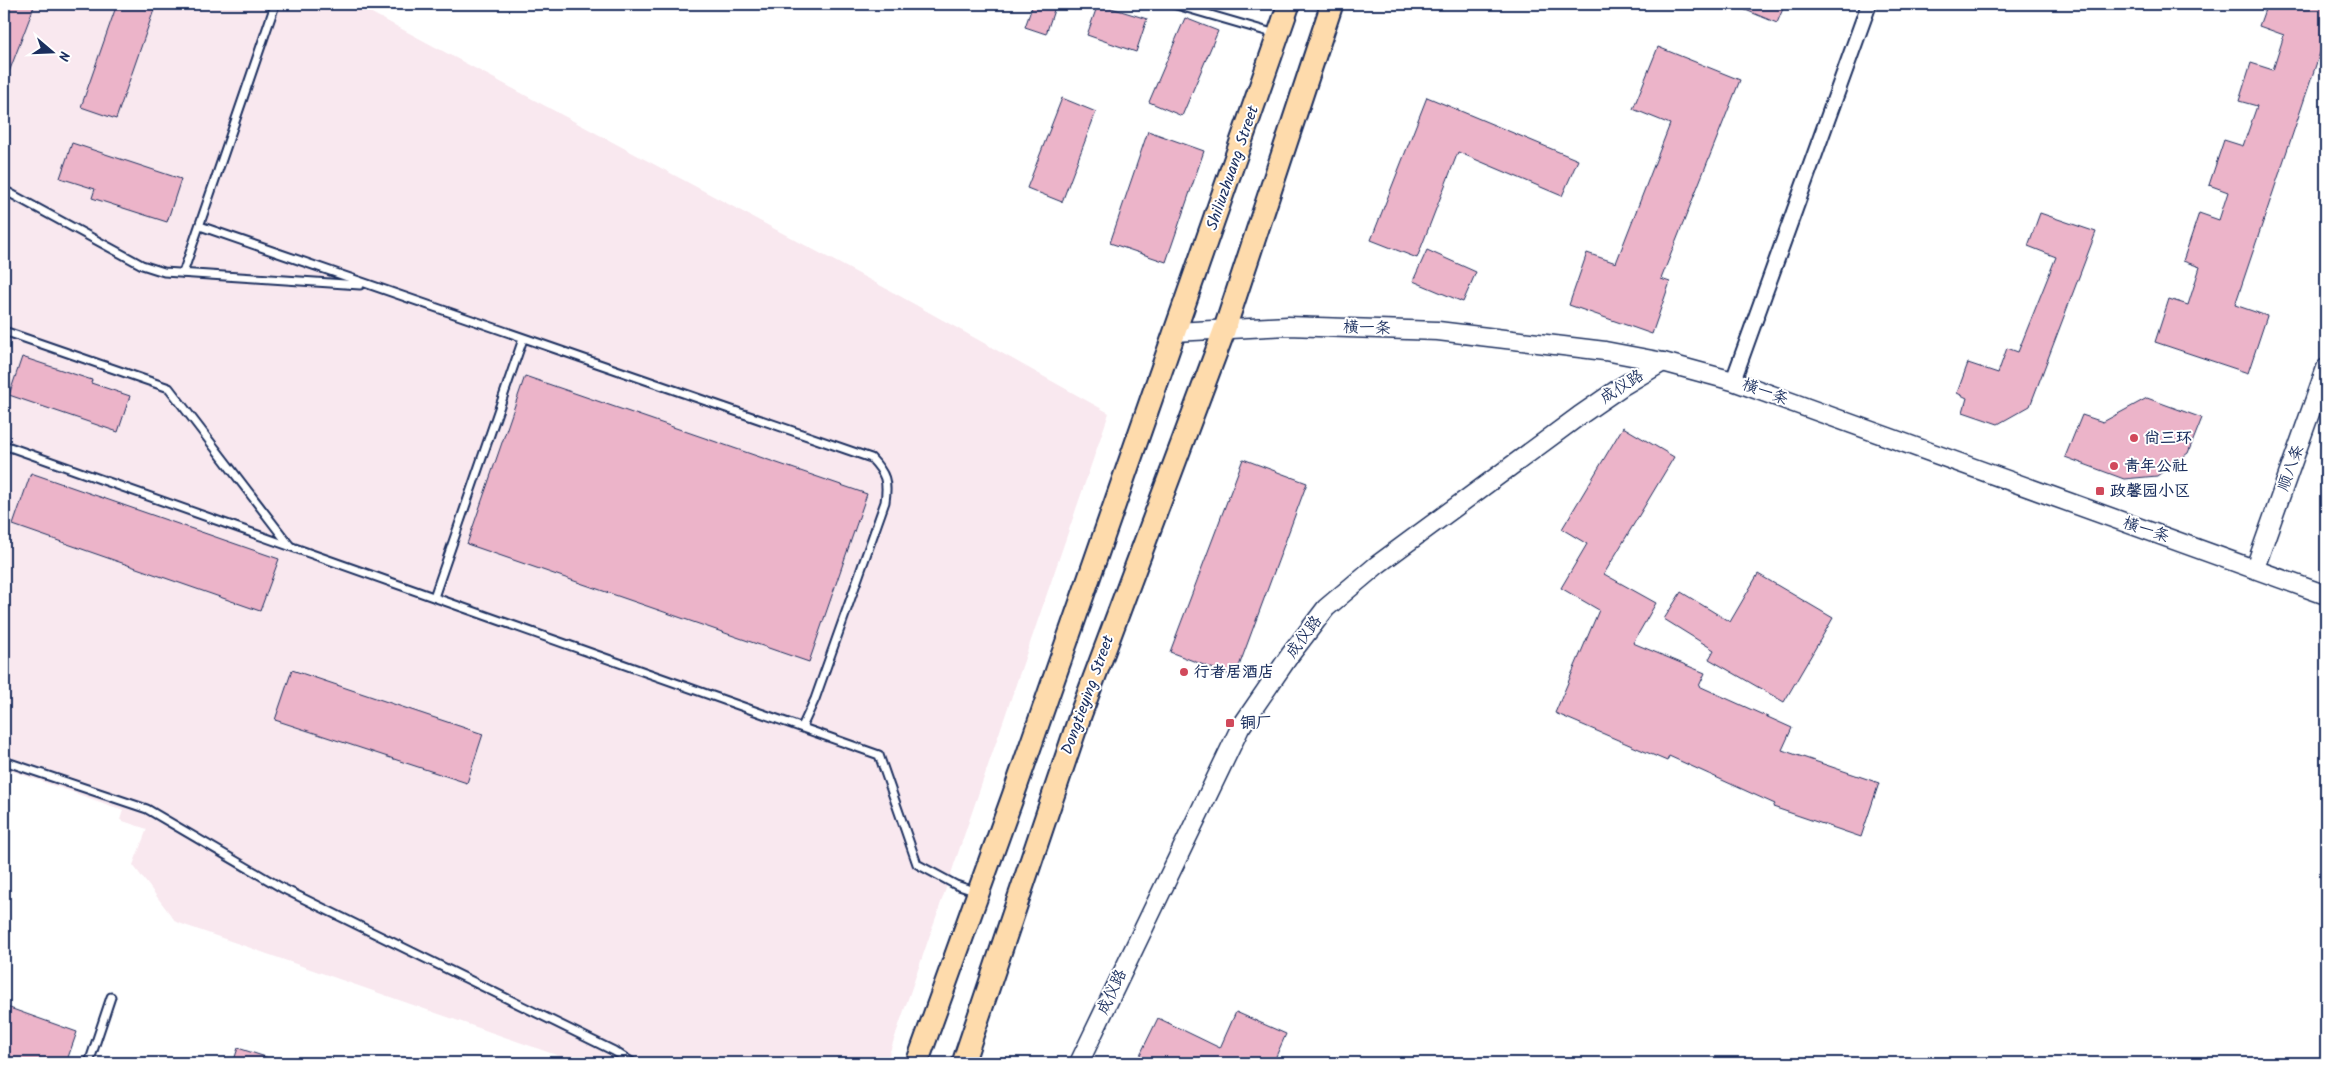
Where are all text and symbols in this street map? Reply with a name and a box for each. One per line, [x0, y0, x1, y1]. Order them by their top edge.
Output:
north arrow [28, 28, 78, 78]
text: N [51, 48, 75, 64]
street label: Shiliuzhuang Street [1200, 102, 1266, 234]
street label: 横一条 [1343, 315, 1391, 341]
street label: 成仪路 [1595, 363, 1649, 411]
street label: 横一条 [1738, 372, 1792, 412]
place label: 尚三环 [2144, 426, 2192, 451]
marker: 尚三环 [2128, 432, 2140, 444]
street label: 顺八条 [2271, 441, 2311, 495]
place label: 青年公社 [2124, 454, 2188, 479]
marker: 青年公社 [2108, 460, 2120, 472]
place label: 政馨园小区 [2110, 479, 2190, 504]
marker: 政馨园小区 [2094, 485, 2106, 497]
street label: 横一条 [2119, 510, 2173, 550]
street label: 成仪路 [1280, 610, 1328, 664]
street label: Dongtieying Street [1055, 631, 1121, 758]
place label: 行者居酒店 [1194, 660, 1274, 685]
marker: 行者居酒店 [1178, 666, 1190, 678]
place label: 铜厂 [1240, 711, 1272, 736]
marker: 铜厂 [1224, 717, 1236, 729]
street label: 成仪路 [1091, 965, 1133, 1019]

